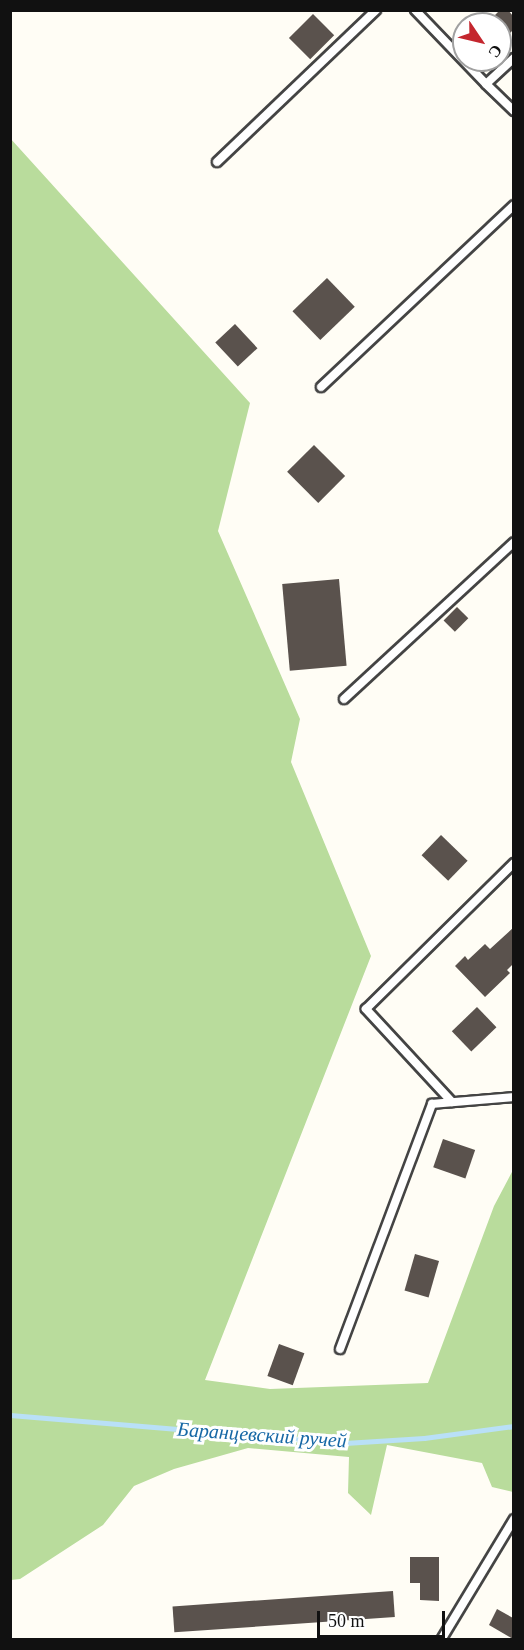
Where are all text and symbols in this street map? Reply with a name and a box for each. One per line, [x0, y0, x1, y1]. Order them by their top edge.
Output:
north arrow [452, 12, 512, 72]
text: С [485, 42, 506, 61]
water label: Баранцевский ручей [176, 1417, 348, 1453]
scale bar [320, 1599, 448, 1637]
text: 50 m [328, 1611, 365, 1631]

